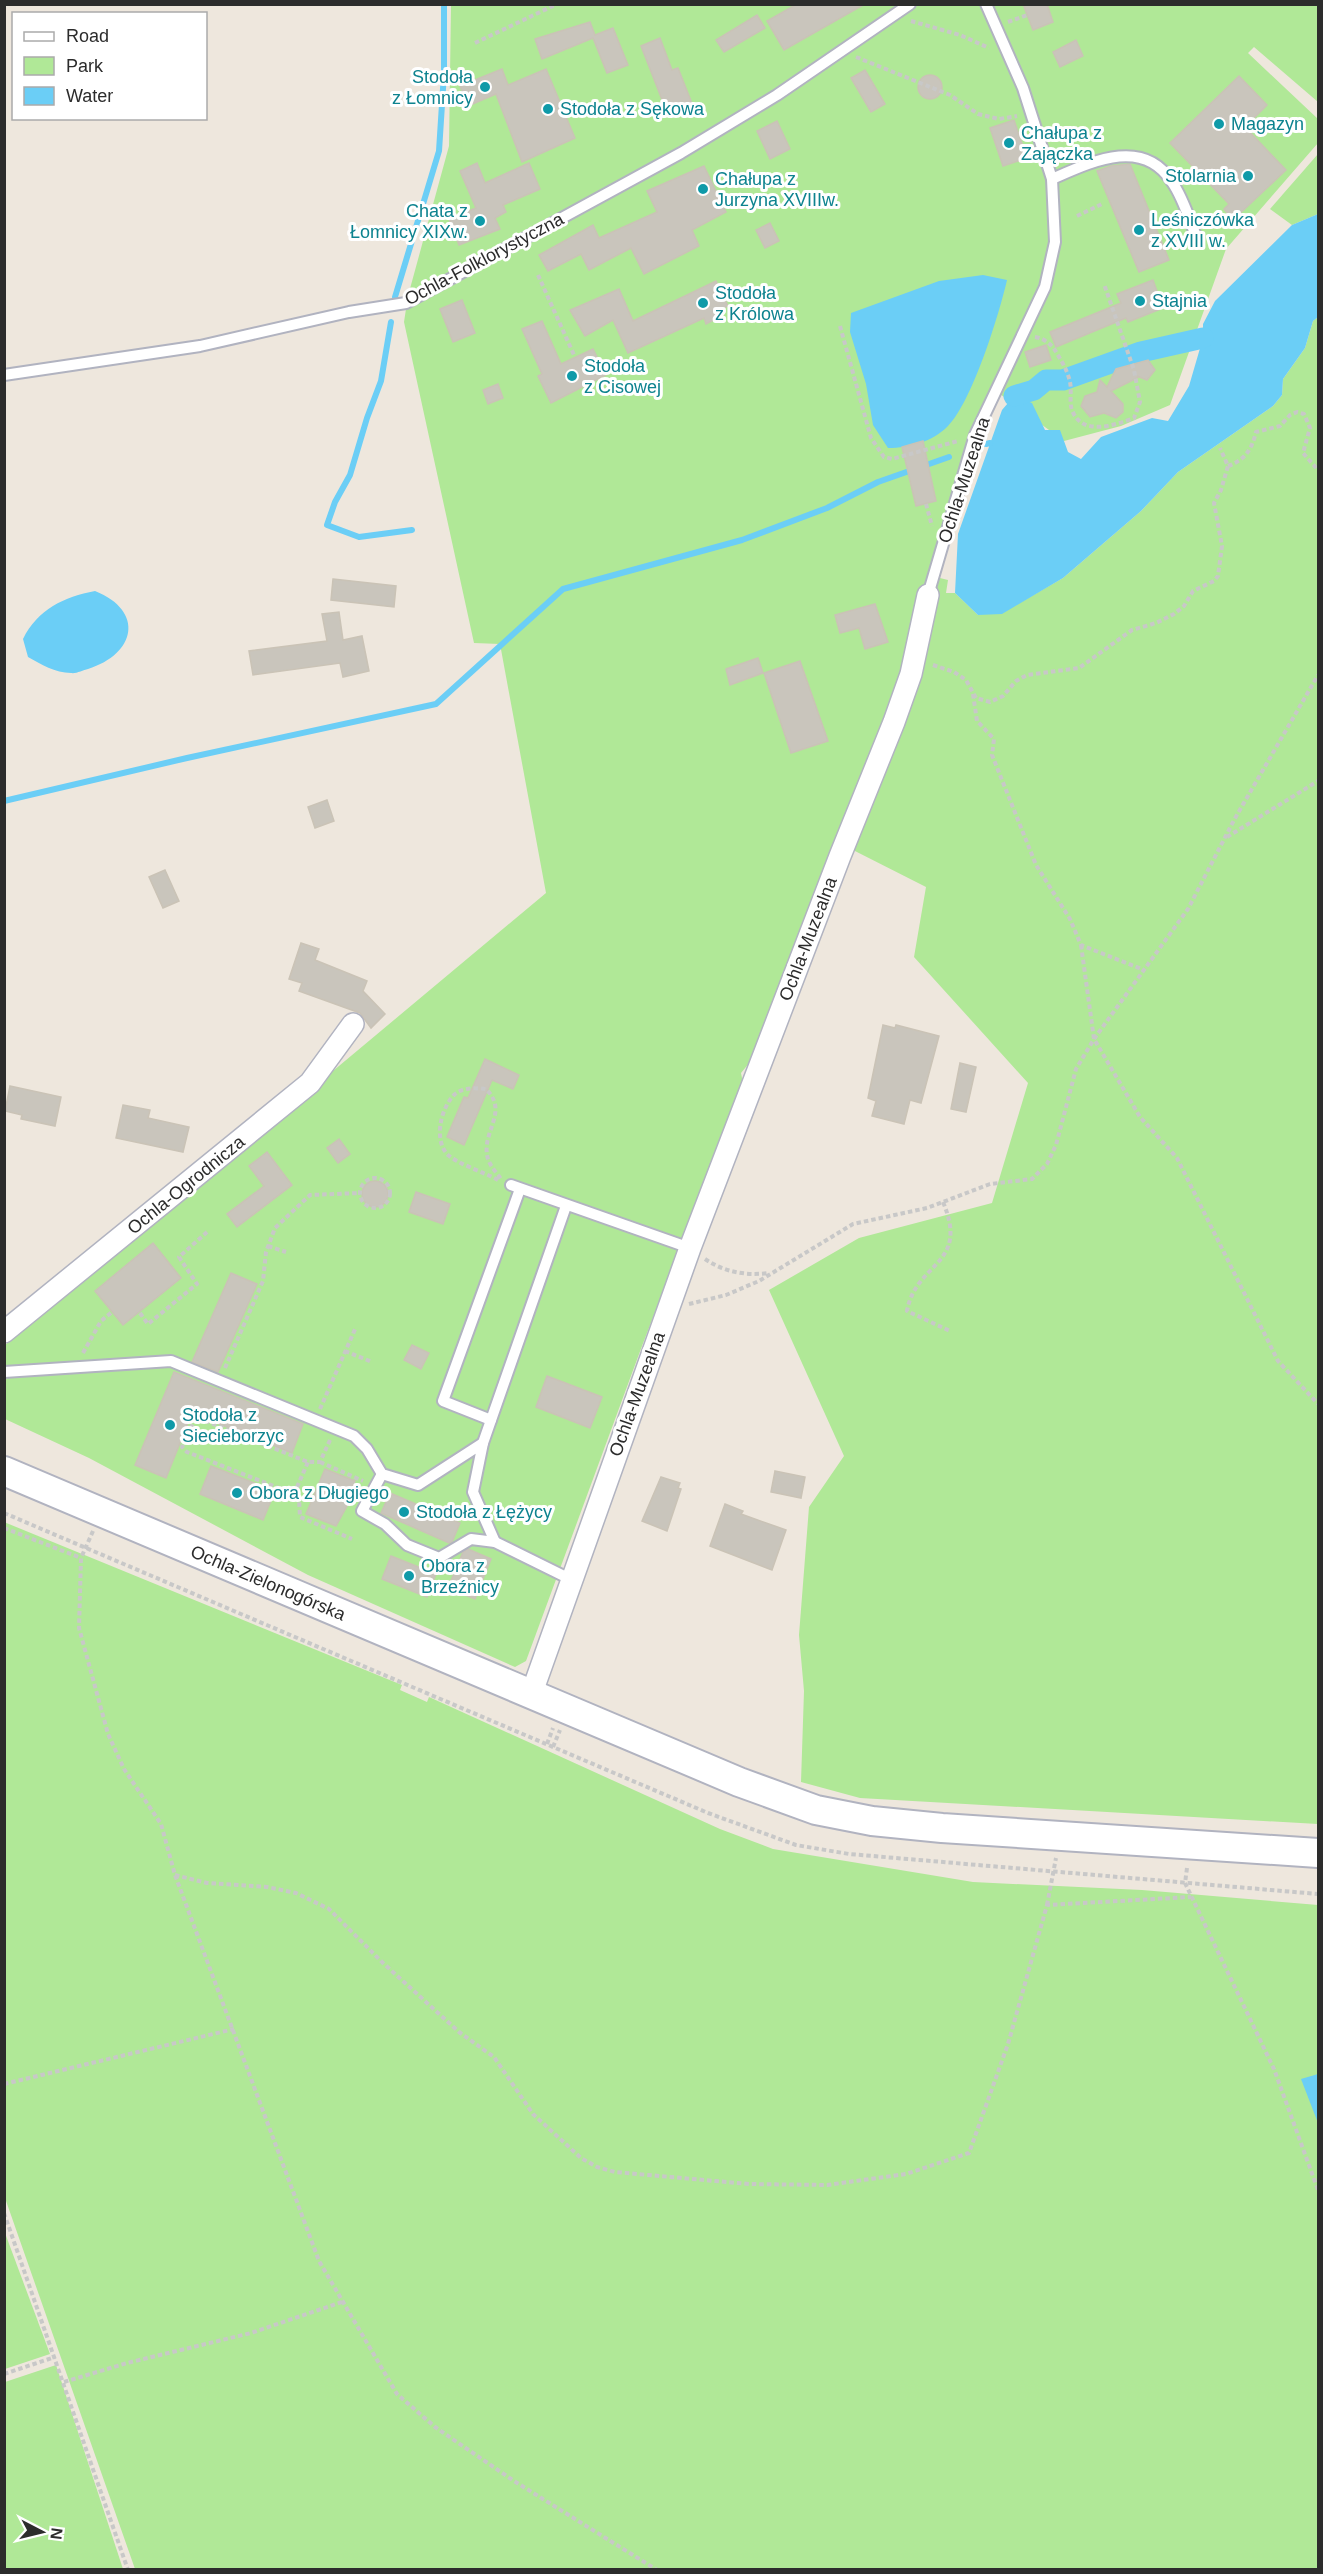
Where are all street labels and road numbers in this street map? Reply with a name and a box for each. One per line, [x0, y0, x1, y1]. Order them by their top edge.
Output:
street label: Ochla-Folklorystyczna [401, 208, 568, 309]
street label: Ochla-Muzealna [934, 414, 994, 545]
street label: Ochla-Muzealna [775, 873, 841, 1004]
street label: Ochla-Ogrodnicza [123, 1131, 249, 1238]
street label: Ochla-Muzealna [605, 1328, 669, 1459]
street label: Ochla-Zielonogórska [188, 1541, 349, 1625]

